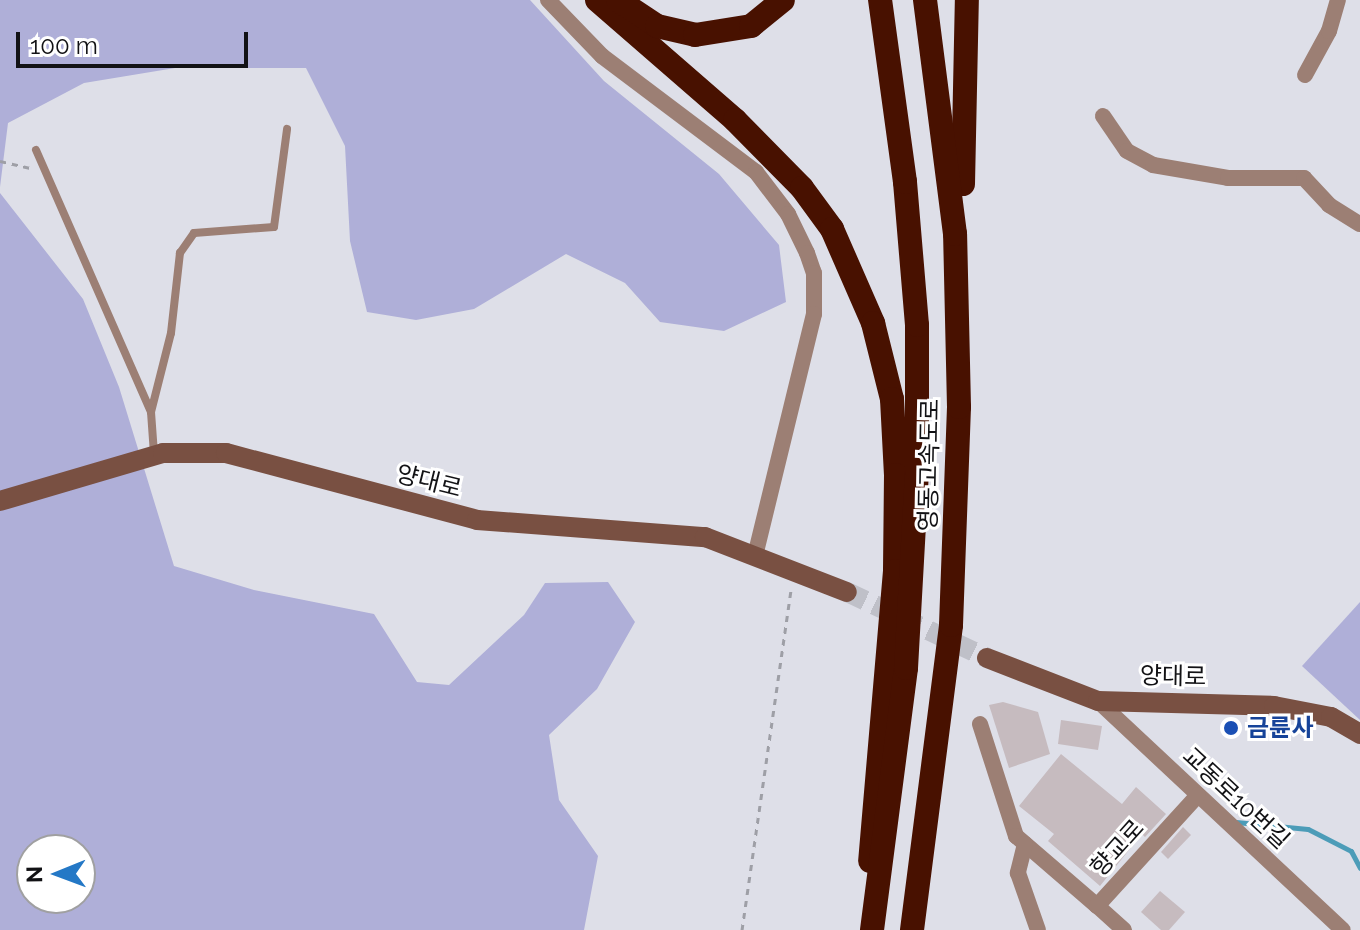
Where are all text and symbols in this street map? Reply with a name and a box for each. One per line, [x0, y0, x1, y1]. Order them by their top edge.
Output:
scale bar [20, 16, 252, 66]
text: 100 m [30, 31, 98, 60]
street label: 영동고속도로 [913, 399, 945, 531]
street label: 양대로 [393, 459, 465, 503]
street label: 양대로 [1140, 661, 1206, 691]
place label: 금륜사 [1247, 714, 1313, 742]
marker: 금륜사 [1222, 719, 1240, 737]
street label: 교동로10번길 [1177, 741, 1295, 855]
street label: 향교로 [1084, 814, 1150, 882]
north arrow [16, 834, 96, 914]
text: N [21, 866, 47, 883]

